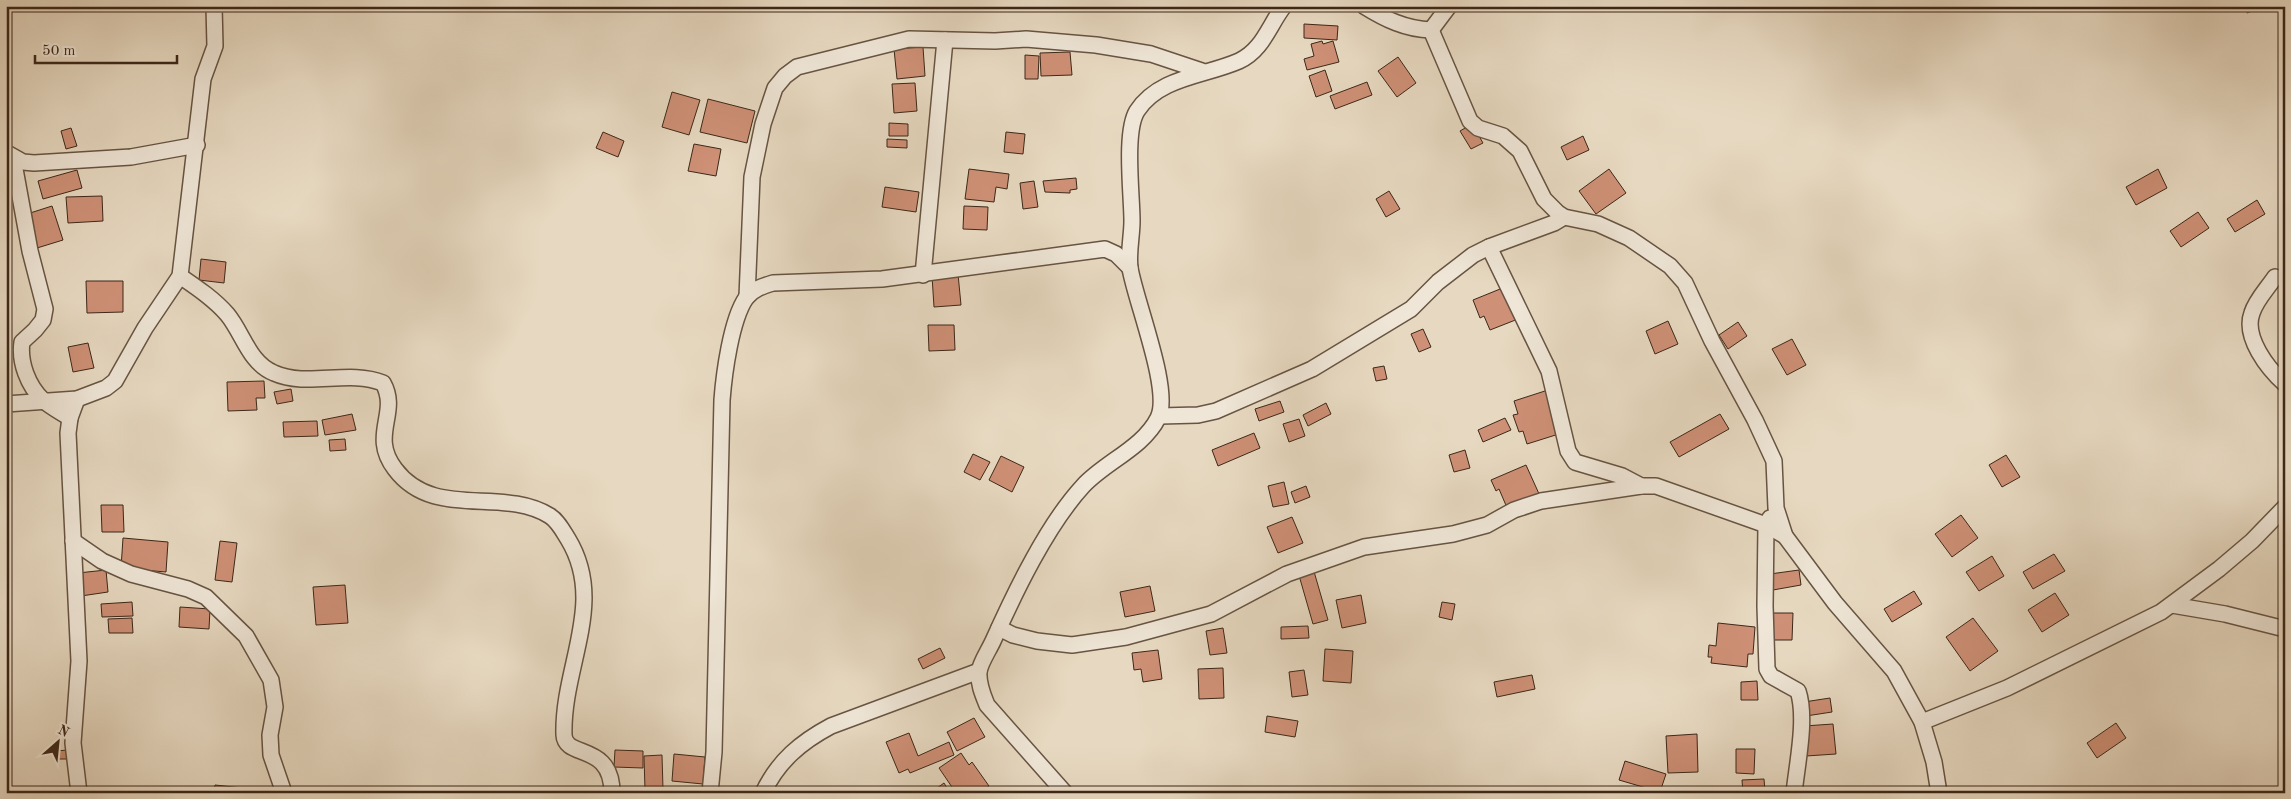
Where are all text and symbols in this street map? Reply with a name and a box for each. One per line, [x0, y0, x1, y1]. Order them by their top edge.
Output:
scale bar [35, 32, 178, 64]
text: 50 m [42, 44, 76, 59]
north arrow [32, 716, 82, 766]
text: N [56, 723, 72, 740]

